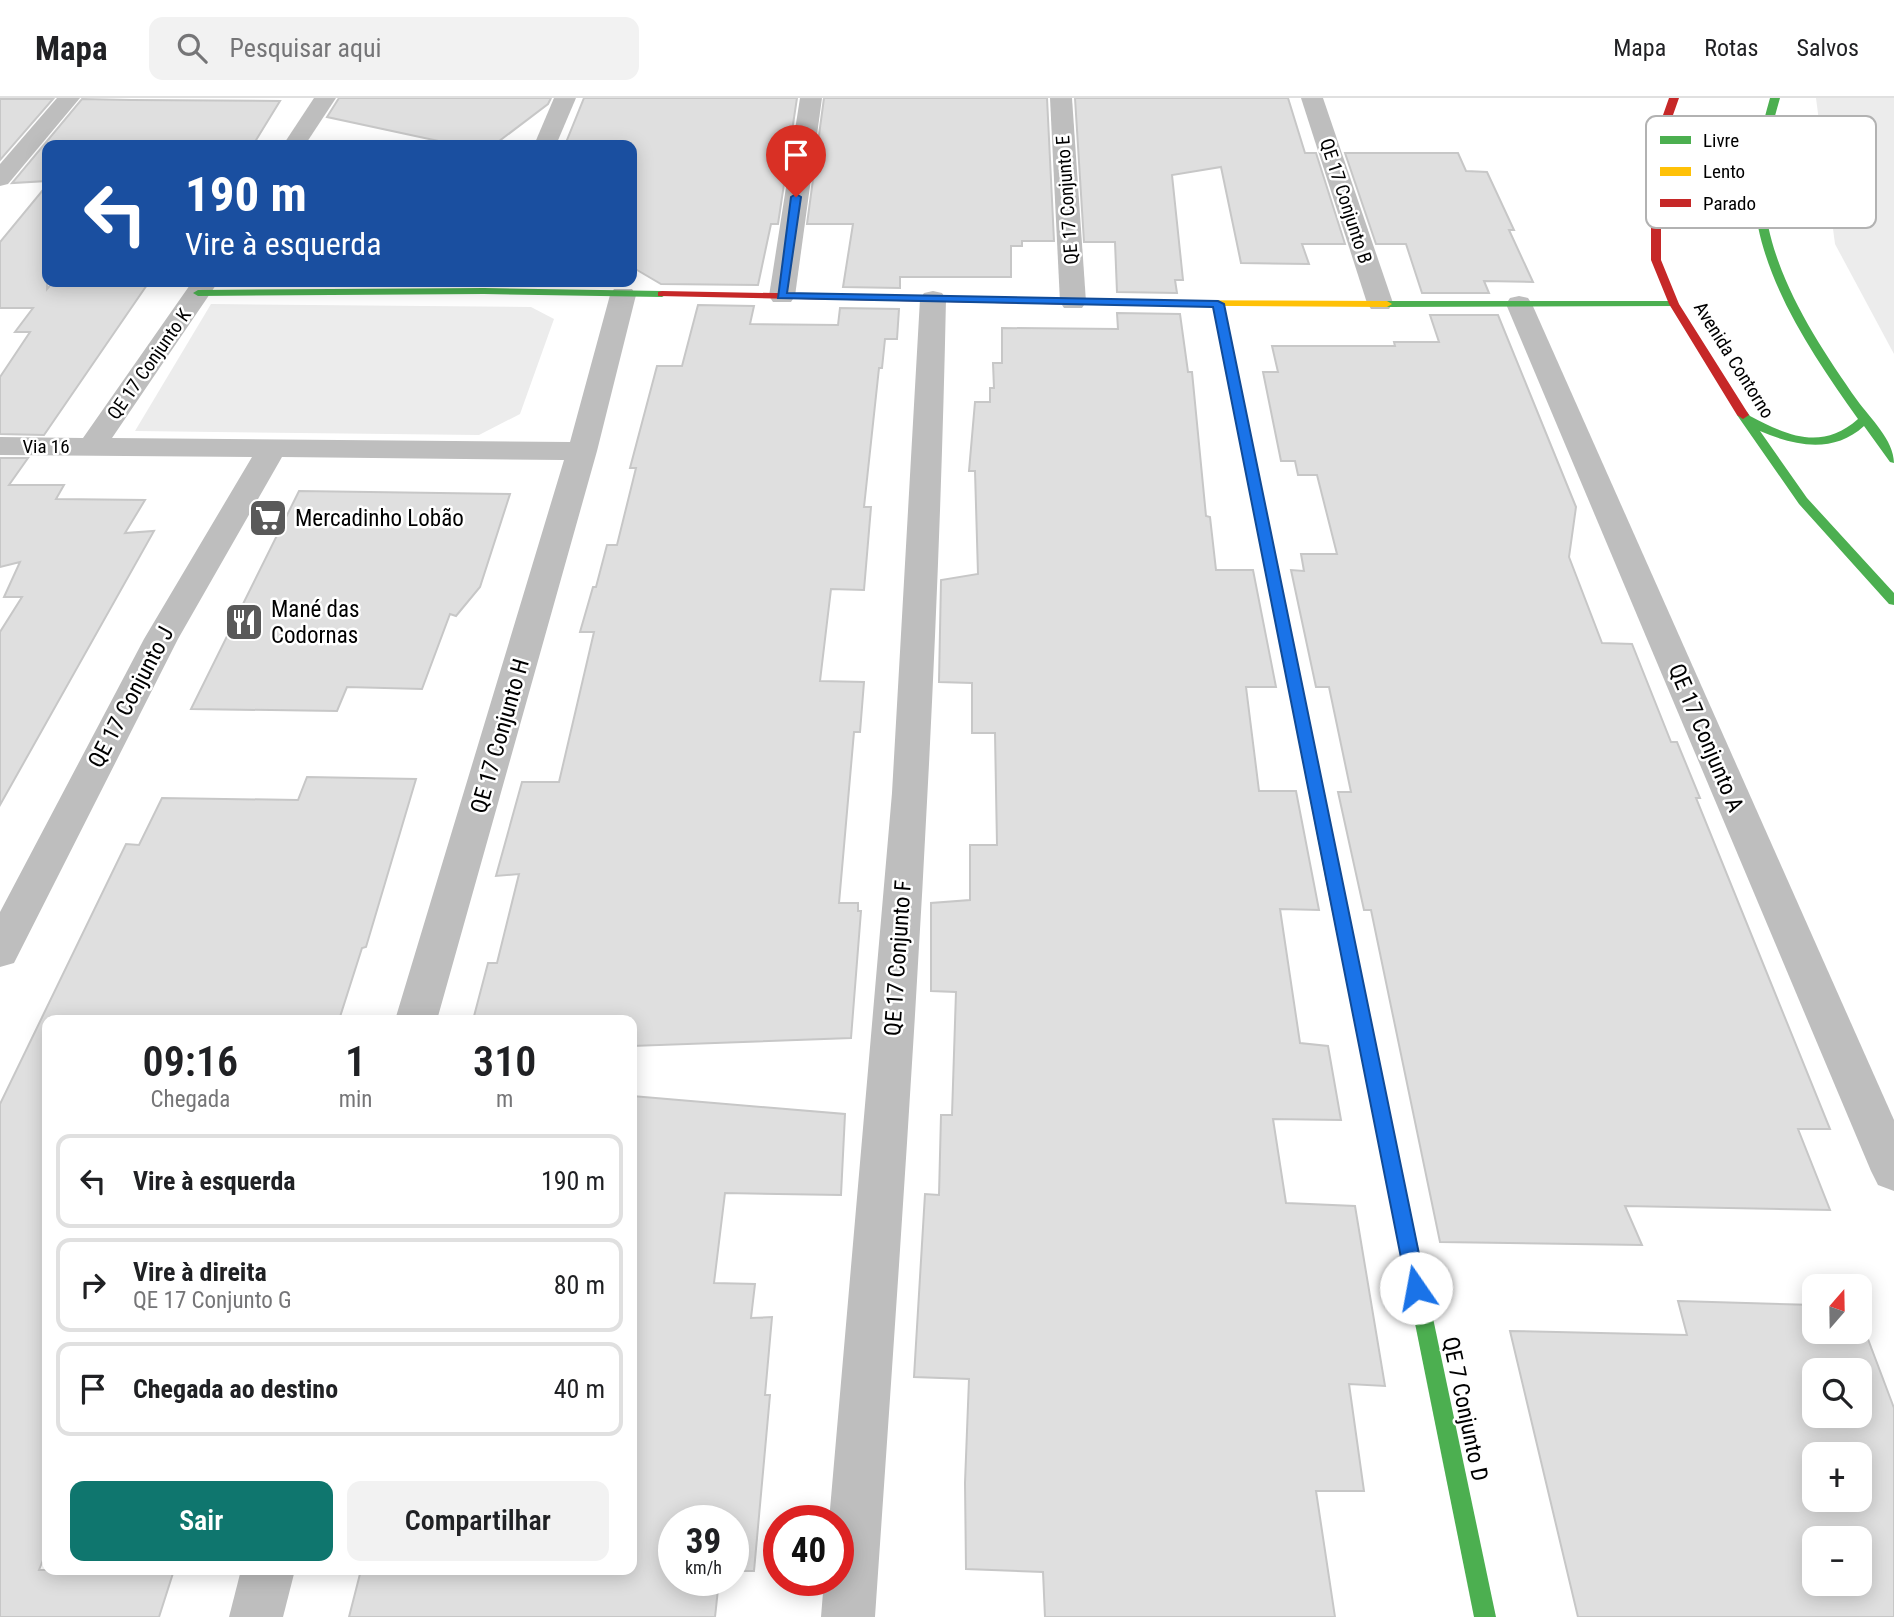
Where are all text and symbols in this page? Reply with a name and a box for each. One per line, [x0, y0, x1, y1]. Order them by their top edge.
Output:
search box [149, 17, 639, 80]
text: Mapa [35, 29, 107, 68]
icon: search [173, 29, 211, 67]
text: Pesquisar aqui [229, 33, 382, 63]
text: Mapa [1613, 34, 1666, 62]
text: Rotas [1704, 34, 1758, 62]
text: Salvos [1796, 34, 1859, 62]
legend [1646, 116, 1876, 228]
pin [766, 125, 826, 197]
text: Livre [1703, 129, 1739, 152]
street label: QE 17 Conjunto E [1051, 135, 1083, 265]
icon: arrive [777, 136, 815, 174]
street label: QE 17 Conjunto B [1315, 136, 1377, 266]
text: Lento [1703, 160, 1745, 183]
text: 190 m [185, 166, 307, 223]
icon: left [70, 168, 161, 259]
text: Parado [1703, 192, 1756, 215]
text: Vire à esquerda [185, 225, 381, 263]
street label: Avenida Contorno [1689, 298, 1779, 422]
street label: QE 17 Conjunto K [102, 304, 196, 424]
street label: Via 16 [22, 435, 70, 458]
supermarket icon: Mercadinho Lobão [247, 497, 289, 539]
place label: Mercadinho Lobão [295, 505, 464, 532]
place label: Mané das Codornas [271, 596, 360, 649]
restaurant icon: Mané das Codornas [223, 601, 265, 643]
street label: QE 17 Conjunto J [82, 622, 180, 772]
street label: QE 17 Conjunto H [465, 656, 535, 816]
street label: QE 17 Conjunto A [1663, 660, 1749, 816]
street label: QE 17 Conjunto F [879, 879, 917, 1037]
text: 09:16 [143, 1037, 238, 1086]
text: 1 [345, 1037, 366, 1086]
text: 310 [473, 1037, 536, 1086]
text: Chegada [151, 1086, 230, 1113]
text: min [339, 1086, 372, 1113]
text: m [496, 1086, 513, 1113]
icon: left [74, 1162, 112, 1200]
text: Vire à esquerda [133, 1166, 296, 1196]
text: 190 m [541, 1166, 605, 1196]
position arrow [1379, 1251, 1453, 1325]
text: Vire à direita [133, 1257, 267, 1287]
icon: right [74, 1266, 112, 1304]
text: 80 m [554, 1270, 605, 1300]
north arrow [1802, 1274, 1872, 1344]
map controls [1802, 1274, 1872, 1596]
text: QE 17 Conjunto G [133, 1287, 292, 1314]
street label: QE 7 Conjunto D [1437, 1334, 1493, 1484]
button: search [1802, 1358, 1872, 1428]
icon: arrive [74, 1370, 112, 1408]
text: Chegada ao destino [133, 1374, 338, 1404]
text: 40 m [554, 1374, 605, 1404]
button: + [1802, 1442, 1872, 1512]
button: Sair [70, 1481, 333, 1561]
button: Compartilhar [347, 1481, 609, 1561]
speed limit sign: 40 [763, 1505, 854, 1596]
text: 39 [686, 1521, 721, 1562]
button: − [1802, 1526, 1872, 1596]
text: km/h [685, 1557, 722, 1578]

